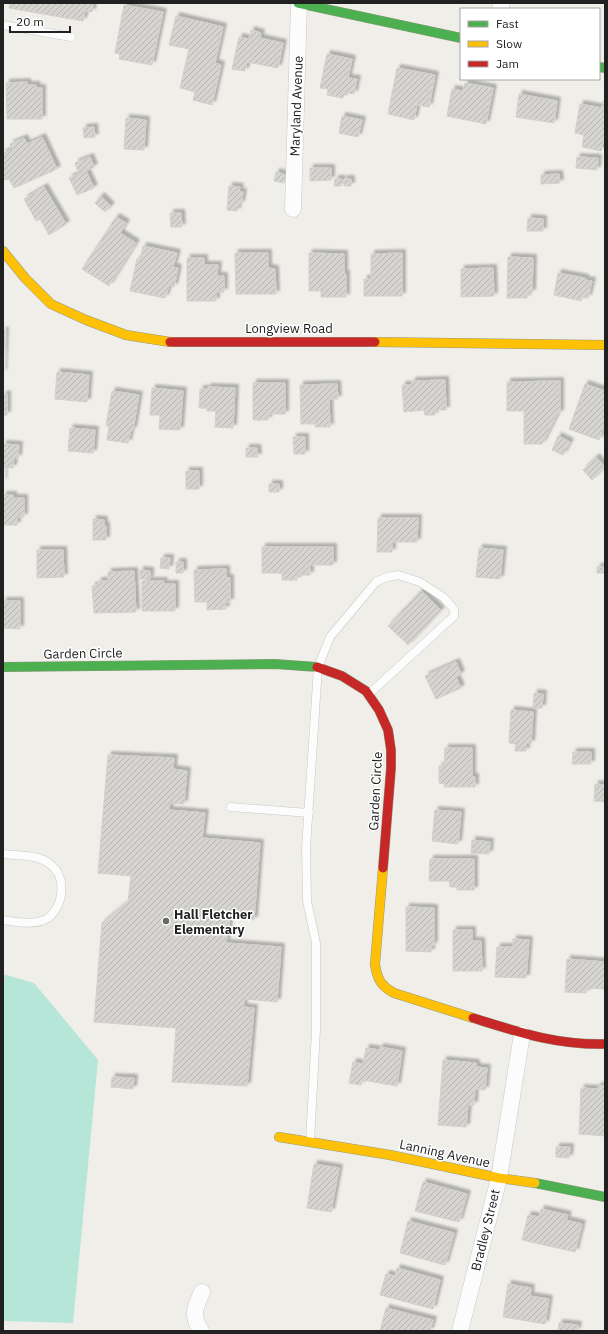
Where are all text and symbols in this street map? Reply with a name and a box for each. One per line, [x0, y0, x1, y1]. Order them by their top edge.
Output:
scale bar [10, 8, 70, 34]
legend [460, 8, 600, 80]
text: 20 m [16, 14, 44, 29]
text: Fast [496, 16, 519, 31]
text: Slow [496, 36, 522, 51]
street label: Maryland Avenue [286, 55, 307, 157]
text: Jam [496, 56, 519, 71]
street label: Longview Road [245, 320, 333, 337]
street label: Garden Circle [43, 644, 123, 663]
street label: Garden Circle [365, 751, 386, 831]
place label: Hall Fletcher Elementary [174, 906, 252, 938]
marker: Hall Fletcher Elementary [161, 916, 171, 926]
street label: Lanning Avenue [398, 1136, 492, 1171]
street label: Bradley Street [467, 1188, 504, 1273]

